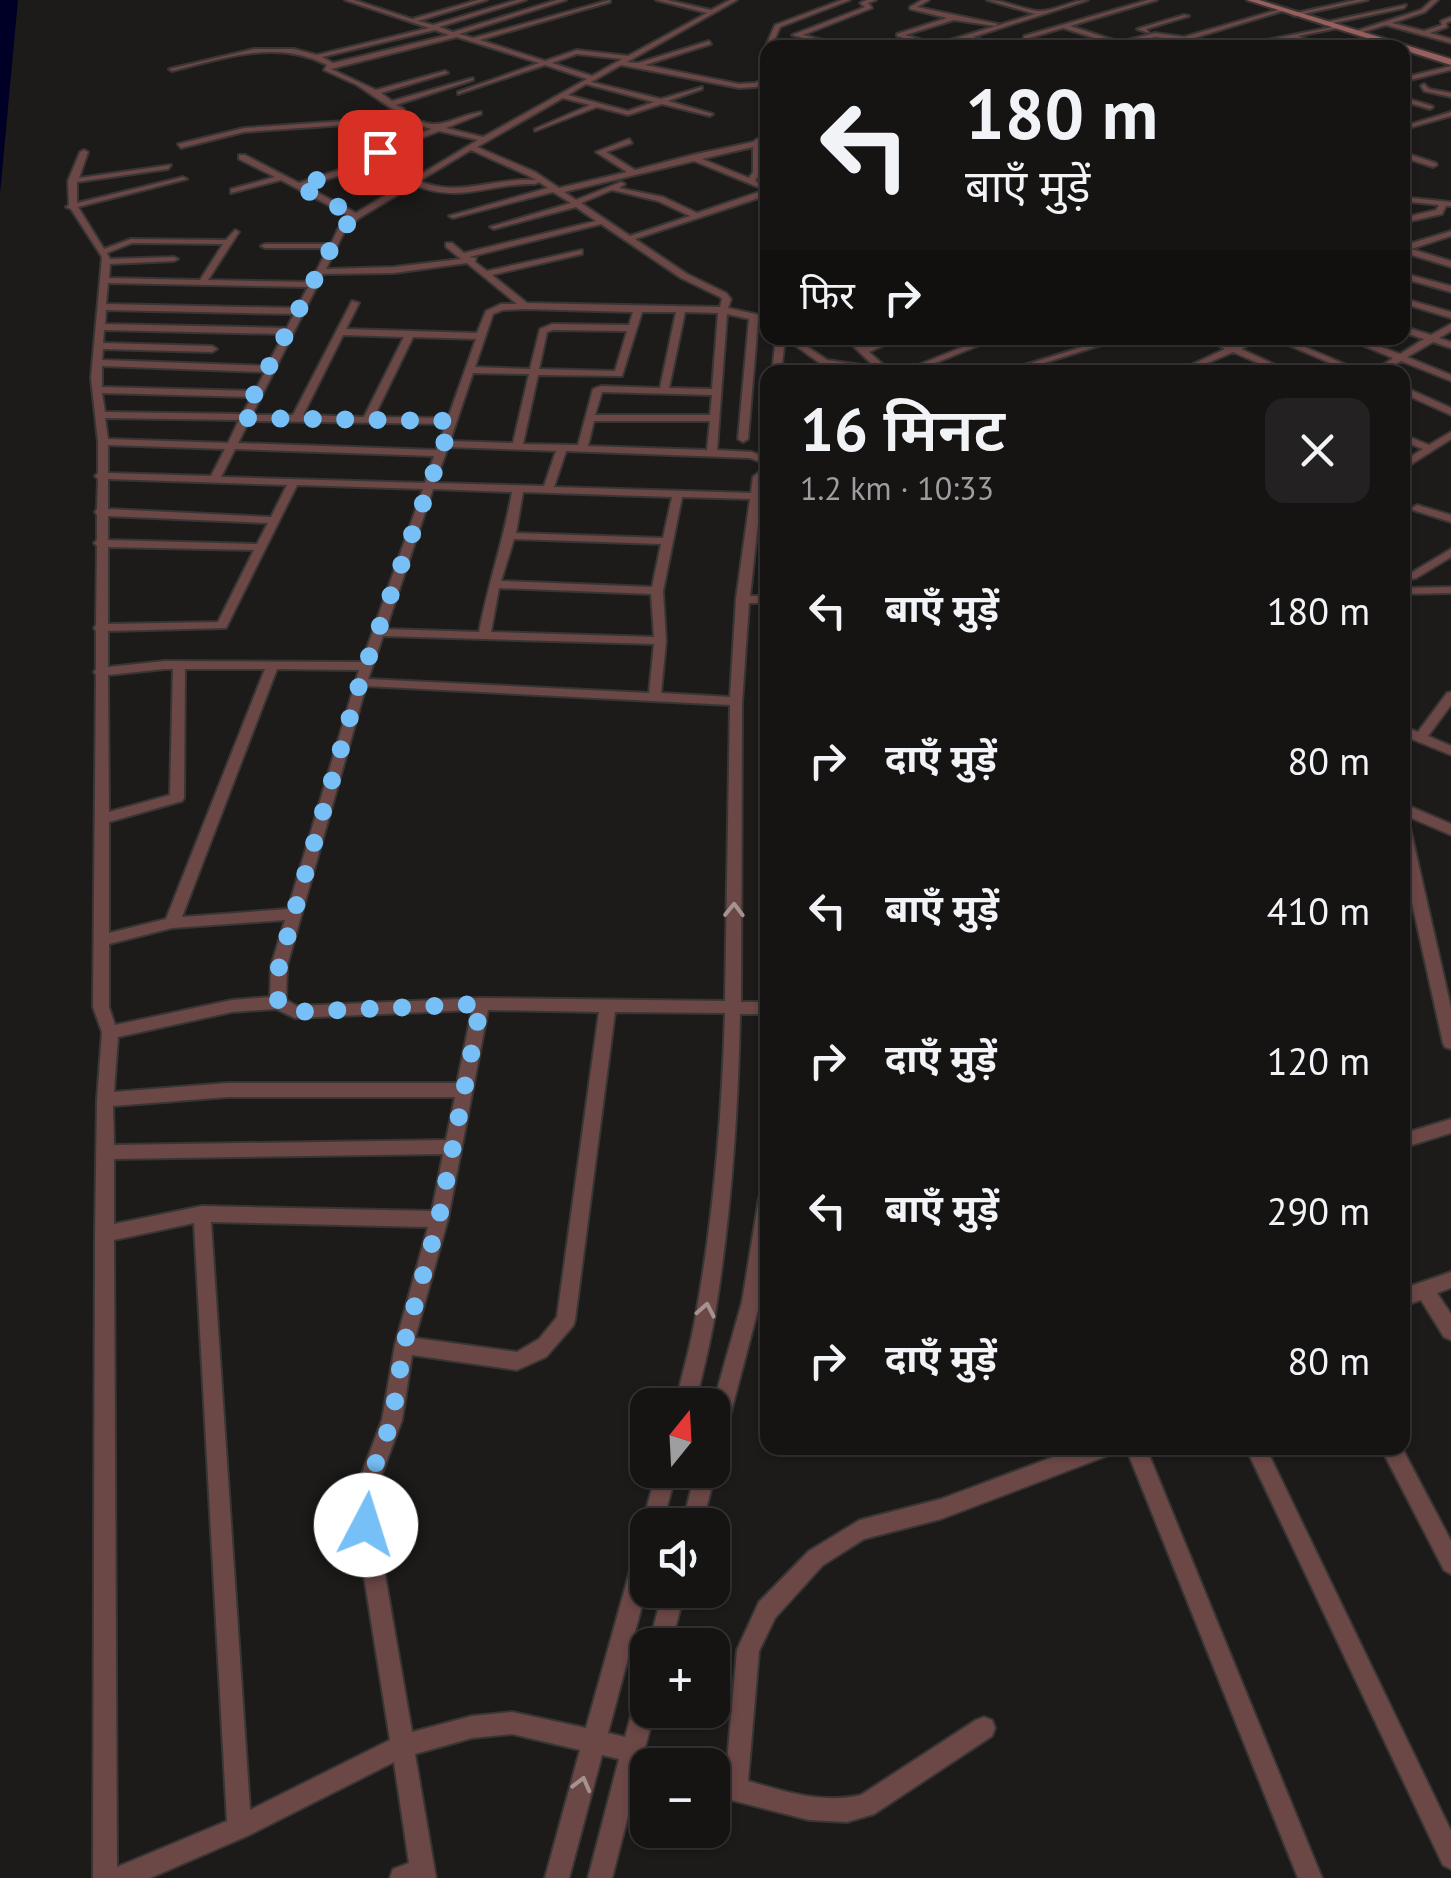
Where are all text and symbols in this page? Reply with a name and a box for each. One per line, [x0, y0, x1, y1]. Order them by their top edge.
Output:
text: 180 m [965, 68, 1158, 158]
icon: left [800, 80, 930, 210]
pin [338, 110, 423, 195]
icon: arrive [353, 125, 408, 180]
text: बाएँ मुड़ें [965, 156, 1090, 214]
text: फिर [800, 270, 855, 319]
icon: right [875, 270, 930, 325]
text: 16 मिनट [800, 390, 1005, 468]
button: close [1265, 398, 1370, 503]
text: 1.2 km · 10:33 [800, 467, 994, 509]
icon: left [800, 583, 855, 638]
text: बाएँ मुड़ें [885, 583, 999, 632]
text: 180 m [1267, 586, 1370, 635]
icon: right [800, 733, 855, 788]
text: दाएँ मुड़ें [885, 733, 997, 782]
text: 80 m [1288, 736, 1370, 785]
icon: left [800, 883, 855, 938]
text: बाएँ मुड़ें [885, 883, 999, 932]
text: 410 m [1267, 886, 1370, 935]
one-way arrow [723, 901, 745, 916]
icon: right [800, 1033, 855, 1088]
text: दाएँ मुड़ें [885, 1033, 997, 1082]
text: 120 m [1267, 1036, 1370, 1085]
icon: left [800, 1183, 855, 1238]
text: बाएँ मुड़ें [885, 1183, 999, 1232]
text: 290 m [1267, 1186, 1370, 1235]
one-way arrow [695, 1302, 716, 1319]
icon: right [800, 1333, 855, 1388]
text: दाएँ मुड़ें [885, 1333, 997, 1382]
text: 80 m [1288, 1336, 1370, 1385]
north arrow [630, 1388, 730, 1488]
map controls [630, 1388, 730, 1848]
position arrow [314, 1473, 418, 1577]
button: sound [630, 1508, 730, 1608]
button: + [630, 1628, 730, 1728]
button: − [630, 1748, 730, 1848]
one-way arrow [570, 1776, 591, 1793]

